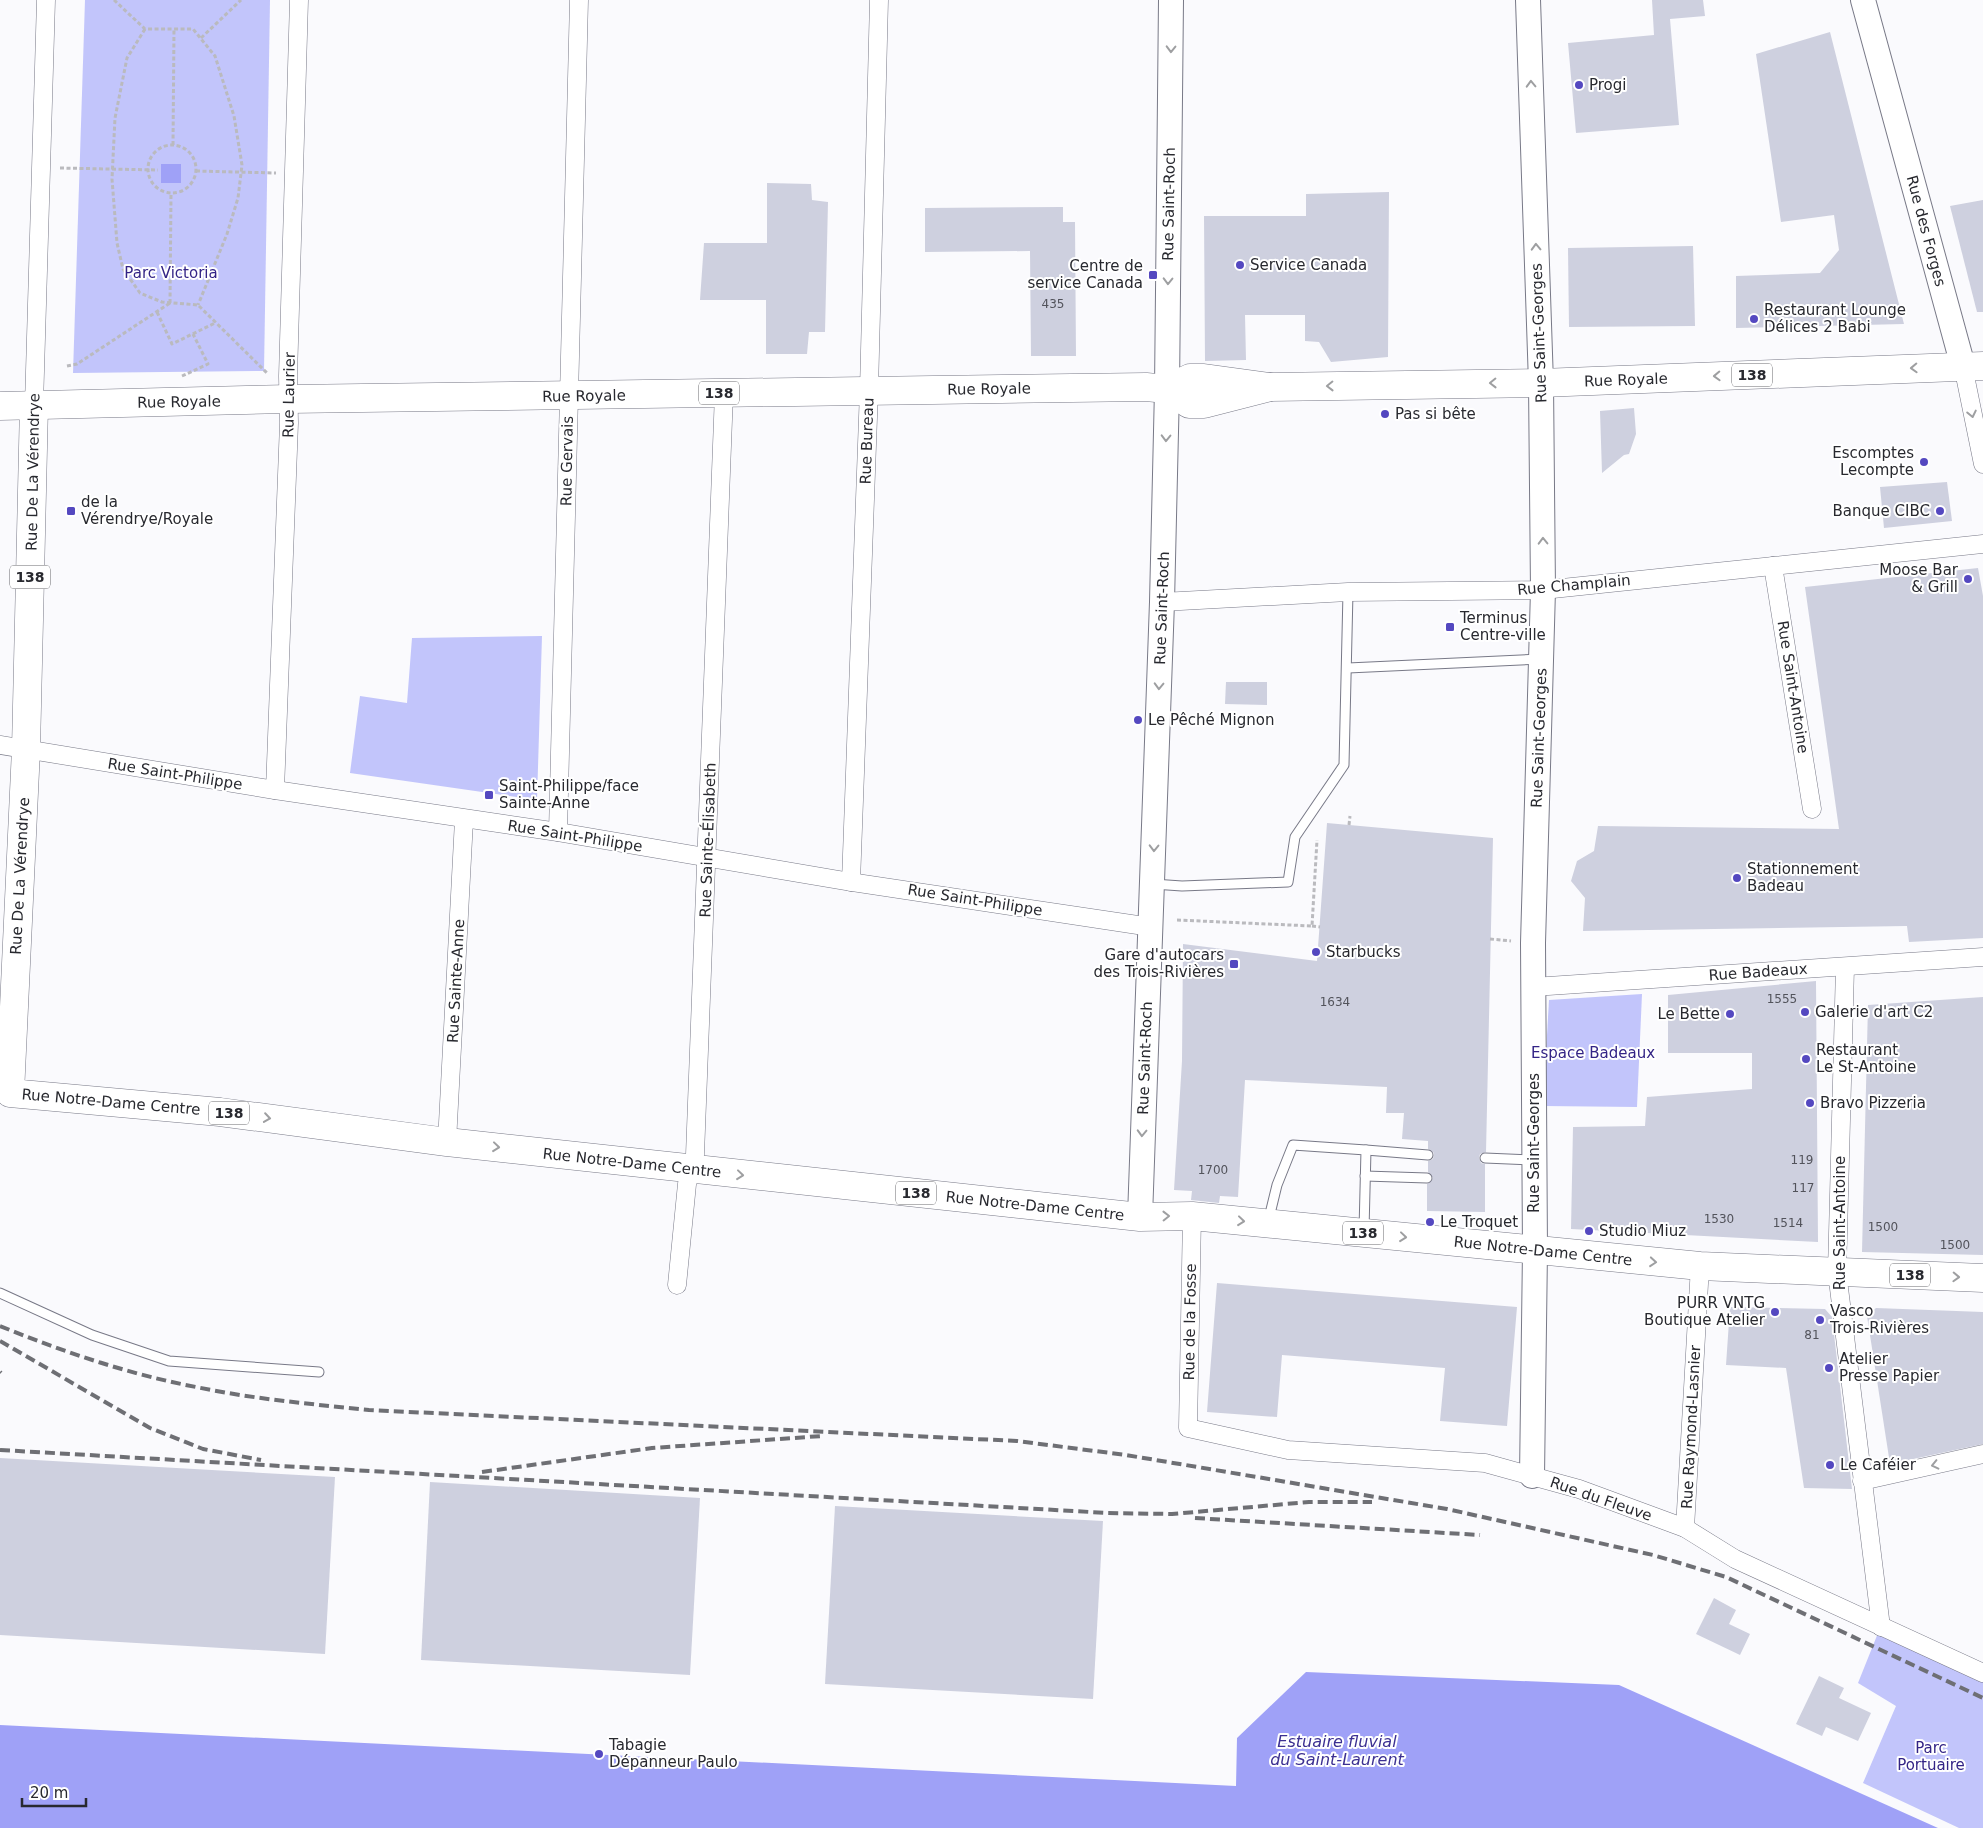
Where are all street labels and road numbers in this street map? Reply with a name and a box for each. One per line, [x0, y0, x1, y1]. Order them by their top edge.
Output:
street label: Rue Saint-Roch [1159, 147, 1179, 261]
street label: Rue des Forges [1903, 173, 1950, 289]
street label: Rue Saint-Georges [1528, 263, 1550, 403]
street label: Rue Laurier [279, 351, 299, 438]
road number: 138 [1732, 364, 1772, 386]
street label: Rue Royale [1584, 370, 1668, 390]
street label: Rue Royale [947, 379, 1031, 399]
road number: 138 [699, 382, 739, 404]
street label: Rue Royale [542, 386, 626, 406]
street label: Rue Royale [137, 392, 221, 412]
street label: Rue De La Vérendrye [23, 393, 43, 551]
street label: Rue Bureau [856, 397, 878, 485]
street label: Rue Gervais [557, 416, 577, 506]
street label: Rue Saint-Roch [1151, 551, 1173, 665]
road number: 138 [10, 566, 50, 588]
street label: Rue Champlain [1517, 571, 1631, 599]
street label: Rue Saint-Antoine [1774, 619, 1812, 755]
street label: Rue Saint-Georges [1528, 668, 1550, 808]
street label: Rue Saint-Philippe [106, 754, 244, 794]
street label: Rue Sainte-Élisabeth [695, 762, 720, 918]
street label: Rue De La Vérendrye [7, 797, 33, 955]
street label: Rue Saint-Philippe [506, 816, 644, 856]
street label: Rue Saint-Philippe [906, 880, 1044, 920]
street label: Rue Sainte-Anne [444, 918, 468, 1044]
street label: Rue Badeaux [1708, 960, 1808, 984]
street label: Rue Saint-Roch [1134, 1001, 1156, 1115]
street label: Rue Saint-Georges [1525, 1073, 1543, 1213]
street label: Rue Notre-Dame Centre [21, 1085, 201, 1119]
road number: 138 [209, 1102, 249, 1124]
street label: Rue Notre-Dame Centre [542, 1145, 722, 1181]
street label: Rue Saint-Antoine [1831, 1156, 1849, 1290]
road number: 138 [896, 1182, 936, 1204]
street label: Rue Notre-Dame Centre [945, 1188, 1125, 1224]
road number: 138 [1343, 1222, 1383, 1244]
street label: Rue Notre-Dame Centre [1453, 1233, 1633, 1269]
street label: Rue de la Fosse [1180, 1263, 1200, 1381]
road number: 138 [1890, 1264, 1930, 1286]
street label: Rue Raymond-Lasnier [1678, 1344, 1704, 1509]
street label: Rue du Fleuve [1548, 1473, 1654, 1525]

